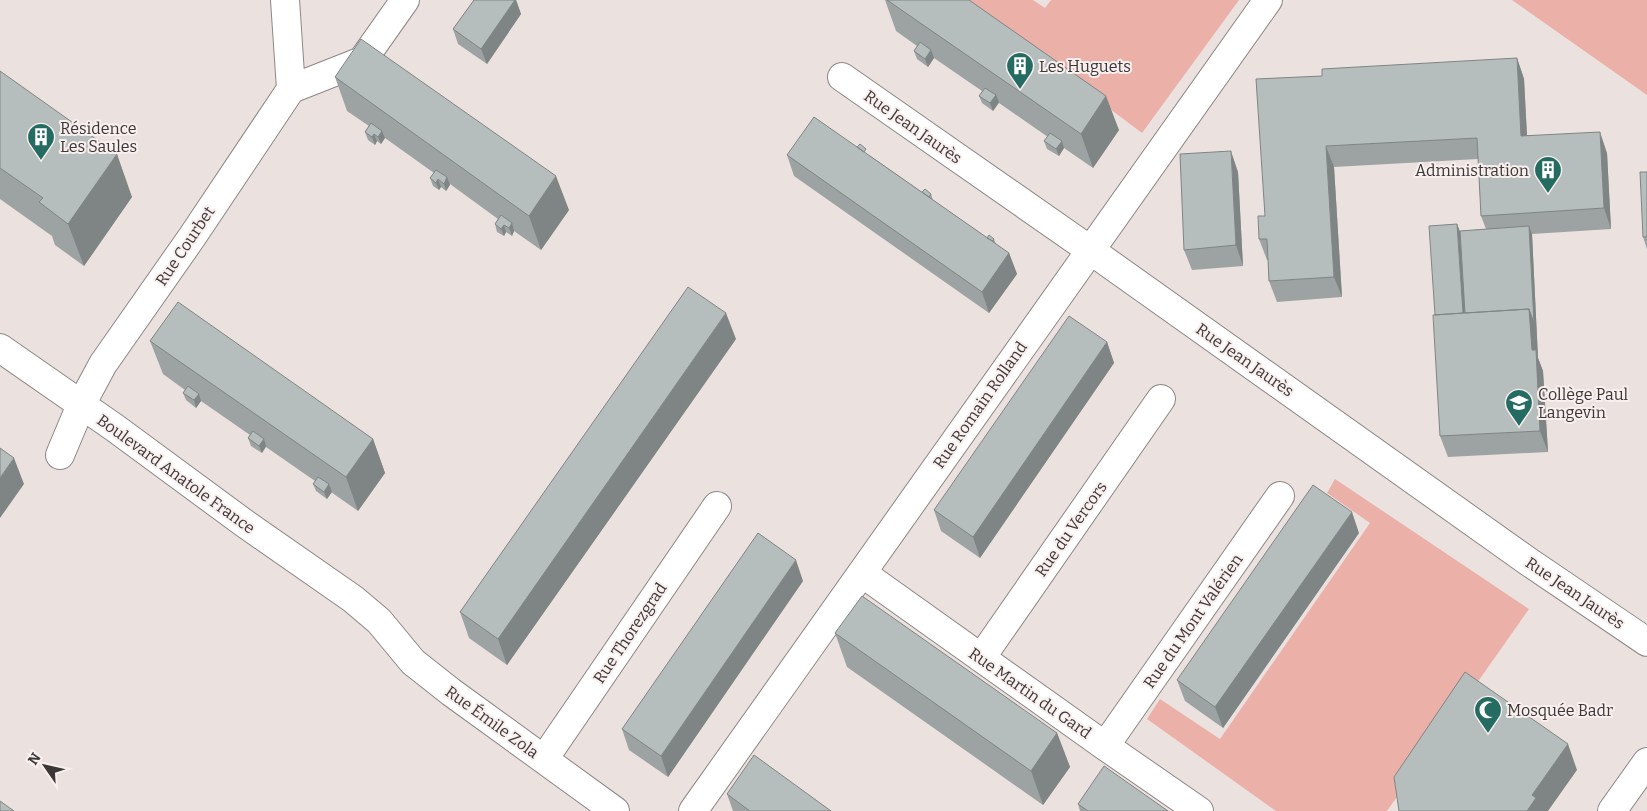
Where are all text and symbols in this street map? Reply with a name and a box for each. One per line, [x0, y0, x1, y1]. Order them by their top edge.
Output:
building icon: Les Huguets [1005, 51, 1035, 90]
place label: Les Huguets [1039, 57, 1131, 76]
street label: Rue Jean Jaurès [861, 86, 965, 168]
place label: Résidence Les Saules [60, 119, 137, 156]
building icon: Résidence Les Saules [26, 122, 56, 161]
building icon: Administration [1533, 155, 1563, 194]
place label: Administration [1415, 161, 1529, 180]
street label: Rue Courbet [151, 202, 219, 289]
street label: Rue Jean Jaurès [1193, 319, 1297, 401]
street label: Rue Romain Rolland [929, 338, 1031, 472]
place label: Collège Paul Langevin [1538, 385, 1629, 422]
school or university icon: Collège Paul Langevin [1504, 388, 1534, 427]
street label: Boulevard Anatole France [93, 410, 259, 538]
street label: Rue du Vercors [1031, 478, 1111, 580]
street label: Rue du Mont Valérien [1139, 550, 1247, 692]
street label: Rue Jean Jaurès [1522, 553, 1628, 633]
street label: Rue Thorezgrad [589, 579, 671, 687]
street label: Rue Martin du Gard [965, 644, 1095, 743]
street label: Rue Émile Zola [442, 681, 543, 762]
mosque icon: Mosquée Badr [1473, 695, 1503, 734]
place label: Mosquée Badr [1507, 701, 1613, 720]
north arrow [20, 741, 70, 791]
text: N [25, 750, 45, 768]

